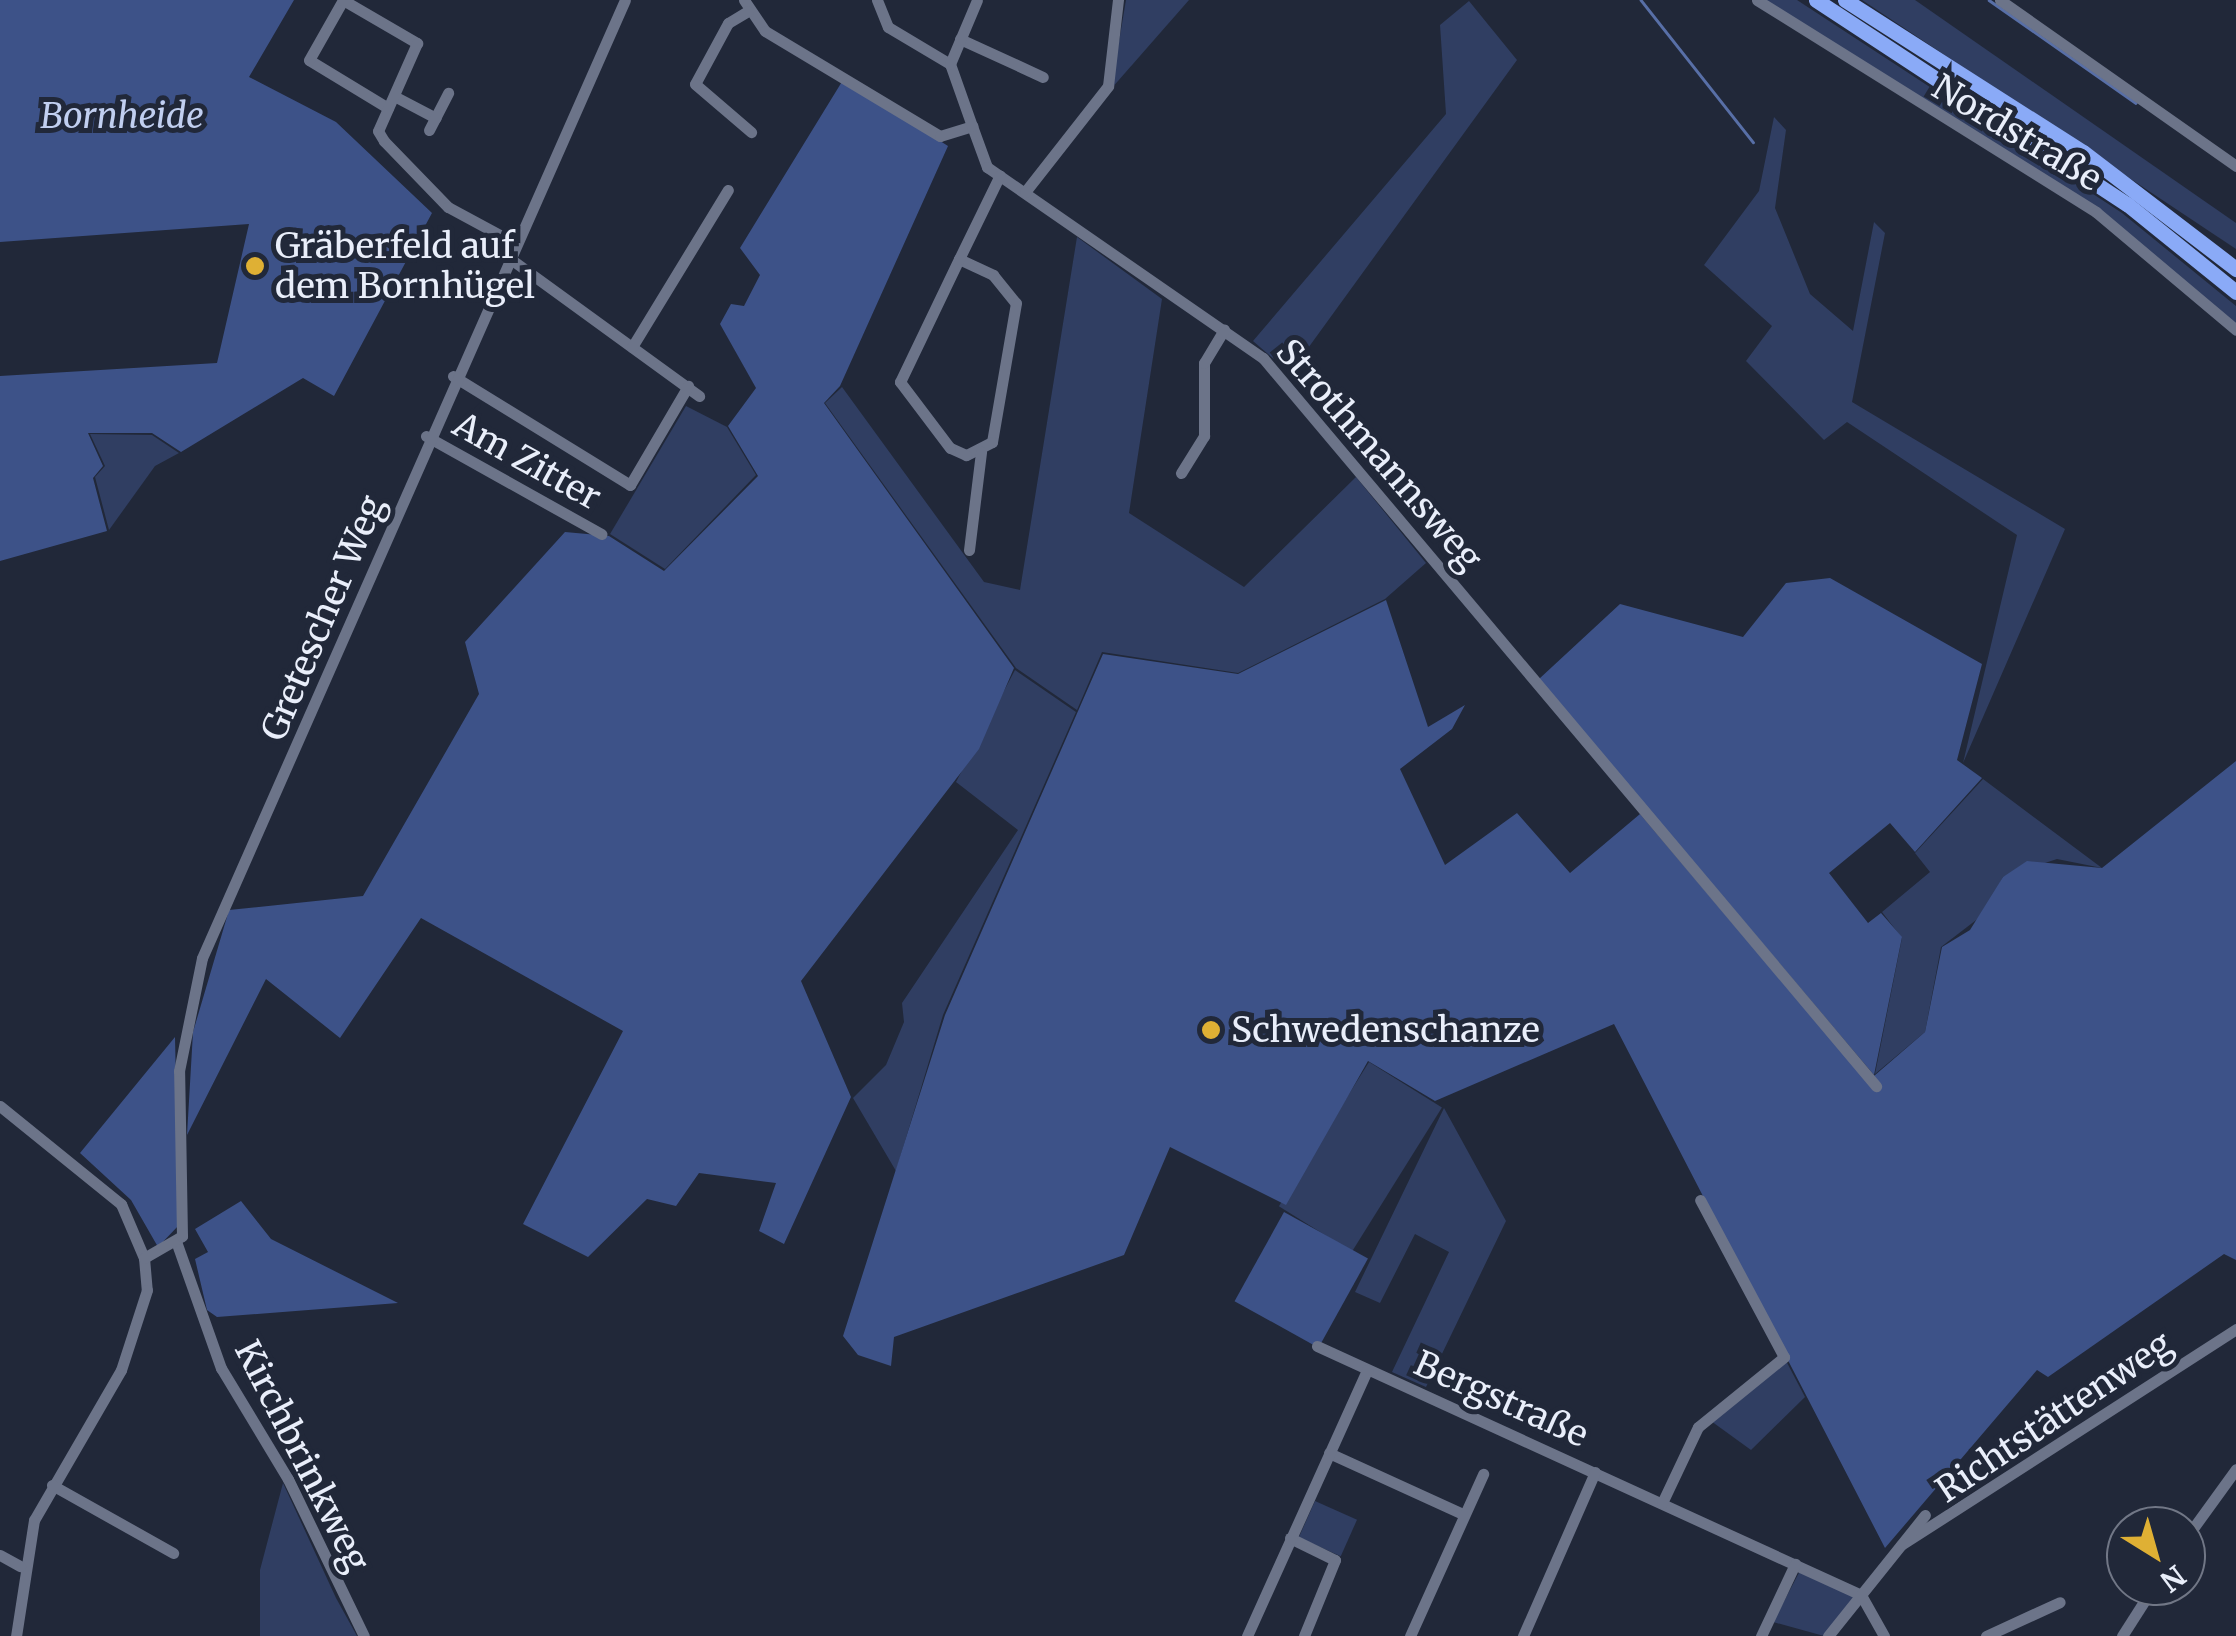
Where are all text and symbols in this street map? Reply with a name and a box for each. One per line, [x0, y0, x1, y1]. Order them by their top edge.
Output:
street label: Nordstraße [1925, 66, 2109, 200]
park label: Bornheide [40, 95, 204, 137]
place label: Gräberfeld auf dem Bornhügel [275, 225, 535, 307]
marker: Gräberfeld auf dem Bornhügel [244, 255, 266, 277]
street label: Strothmannsweg [1267, 331, 1491, 579]
street label: Am Zitter [446, 403, 608, 519]
street label: Gretescher Weg [252, 489, 394, 747]
place label: Schwedenschanze [1231, 1009, 1540, 1051]
marker: Schwedenschanze [1200, 1019, 1222, 1041]
street label: Richtstättenweg [1928, 1323, 2180, 1511]
street label: Kirchbrinkweg [226, 1334, 378, 1578]
street label: Bergstraße [1408, 1342, 1594, 1456]
north arrow [2106, 1506, 2206, 1606]
text: N [2153, 1557, 2193, 1599]

